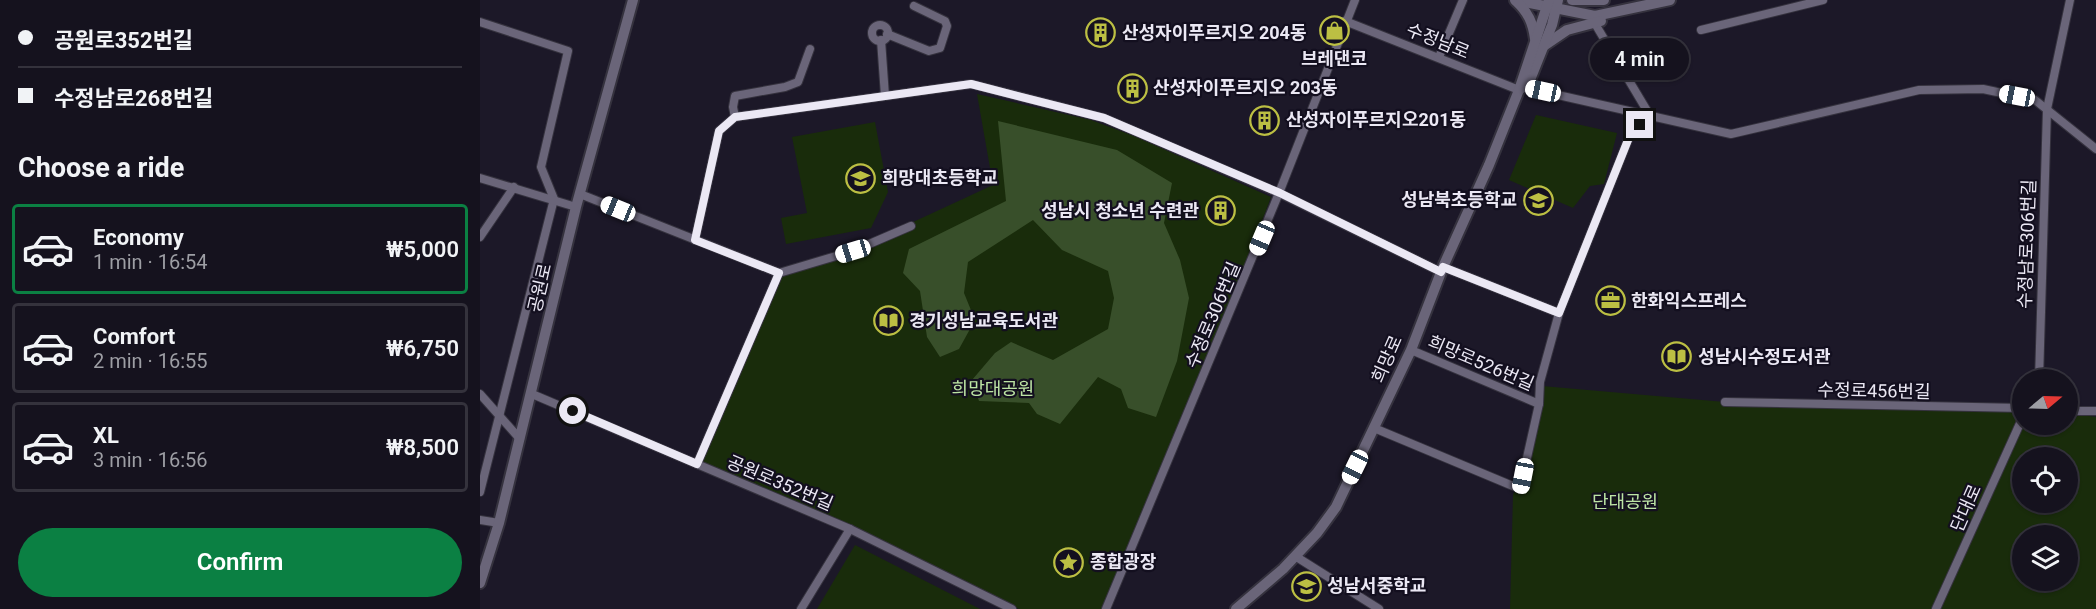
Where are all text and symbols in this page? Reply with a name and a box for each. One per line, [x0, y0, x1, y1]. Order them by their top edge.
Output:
shop icon: 브레댄코 [1318, 14, 1350, 46]
building icon: 산성자이푸르지오 204동 [1085, 17, 1117, 49]
street label: 수정남로 [1404, 18, 1473, 63]
place label: 산성자이푸르지오 204동 [1122, 22, 1307, 43]
text: 공원로352번길 [54, 28, 193, 53]
callout: 4 min [1590, 38, 1690, 80]
text: 4 min [1614, 47, 1665, 71]
place label: 브레댄코 [1301, 48, 1367, 69]
building icon: 산성자이푸르지오 203동 [1116, 72, 1148, 104]
place label: 산성자이푸르지오 203동 [1153, 77, 1338, 98]
car [1524, 78, 1562, 104]
car [1998, 84, 2036, 108]
text: 수정남로268번길 [54, 86, 213, 111]
building icon: 산성자이푸르지오201동 [1249, 104, 1281, 136]
place label: 산성자이푸르지오201동 [1286, 109, 1466, 130]
route end [1626, 111, 1653, 138]
text: Choose a ride [18, 152, 184, 184]
school or university icon: 희망대초등학교 [845, 162, 877, 194]
place label: 희망대초등학교 [882, 167, 998, 188]
street label: 수정남로306번길 [2014, 179, 2039, 309]
school or university icon: 성남북초등학교 [1522, 184, 1554, 216]
place label: 성남북초등학교 [1401, 189, 1517, 210]
car [598, 194, 638, 224]
building icon: 성남시 청소년 수련관 [1204, 195, 1236, 227]
place label: 성남시 청소년 수련관 [1041, 200, 1199, 221]
car [1247, 218, 1277, 258]
icon: car [21, 222, 75, 276]
text: Economy [93, 225, 184, 250]
text: ₩5,000 [386, 237, 459, 262]
car [833, 237, 873, 265]
text: 1 min · 16:54 [93, 250, 208, 274]
street label: 수정로306번길 [1181, 259, 1244, 371]
street label: 공원로 [524, 261, 555, 314]
office icon: 한화익스프레스 [1594, 285, 1626, 317]
place label: 한화익스프레스 [1631, 290, 1747, 311]
library icon: 경기성남교육도서관 [872, 305, 904, 337]
place label: 경기성남교육도서관 [909, 310, 1058, 331]
icon: car [21, 321, 75, 375]
text: Comfort [93, 324, 175, 349]
street label: 희망로526번길 [1425, 331, 1537, 394]
street label: 희망로 [1367, 332, 1406, 386]
text: ₩6,750 [386, 336, 459, 361]
library icon: 성남시수정도서관 [1661, 341, 1693, 373]
place label: 성남시수정도서관 [1698, 346, 1831, 367]
text: 2 min · 16:55 [93, 349, 208, 373]
north arrow [2012, 369, 2078, 435]
map controls [2012, 369, 2078, 591]
park label: 희망대공원 [952, 378, 1034, 399]
street label: 수정로456번길 [1817, 379, 1931, 402]
route start [559, 397, 586, 424]
icon: car [21, 420, 75, 474]
text: XL [93, 423, 119, 448]
text: ₩8,500 [386, 435, 459, 460]
car [1339, 447, 1371, 487]
button: locate [2012, 447, 2078, 513]
text: 3 min · 16:56 [93, 448, 208, 472]
street label: 공원로352번길 [724, 451, 836, 514]
car [1511, 457, 1535, 495]
street label: 단대로 [1946, 481, 1985, 535]
park label: 단대공원 [1592, 491, 1658, 512]
button: layers [2012, 525, 2078, 591]
button: Confirm [18, 528, 462, 597]
place icon: 종합광장 [1053, 546, 1085, 578]
place label: 종합광장 [1090, 551, 1157, 572]
school or university icon: 성남서중학교 [1290, 570, 1322, 602]
place label: 성남서중학교 [1327, 575, 1426, 596]

